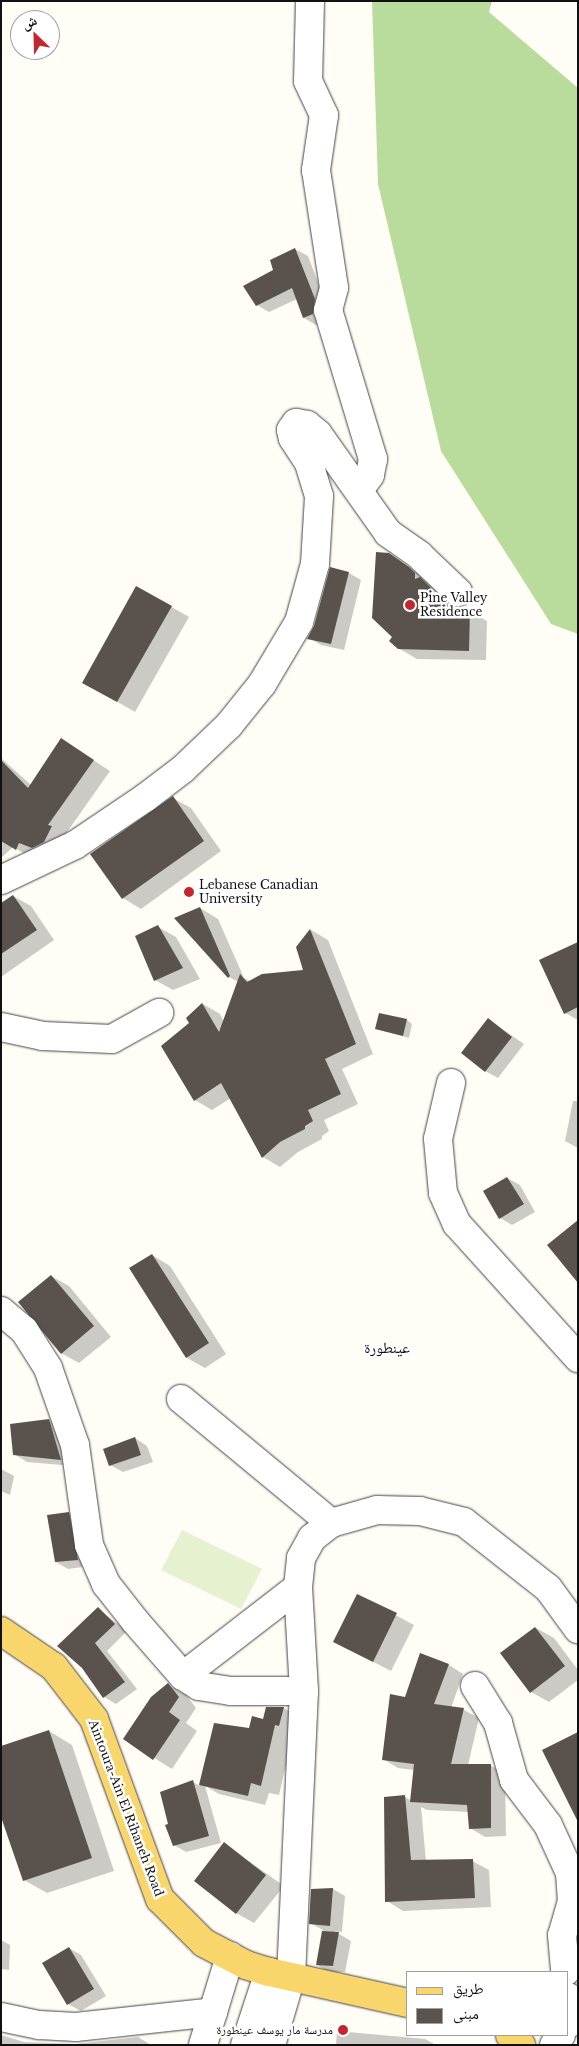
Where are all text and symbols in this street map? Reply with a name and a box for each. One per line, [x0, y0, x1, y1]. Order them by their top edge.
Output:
north arrow [10, 10, 60, 60]
text: ش [19, 11, 40, 33]
place label: Pine Valley Residence [420, 591, 488, 619]
marker: Pine Valley Residence [404, 599, 416, 611]
place label: Lebanese Canadian University [199, 878, 318, 906]
marker: Lebanese Canadian University [183, 886, 195, 898]
district label: عينطورة [364, 1339, 410, 1357]
street label: Aintoura-Ain El Rihaneh Road [86, 1718, 166, 1898]
legend [406, 1971, 569, 2036]
text: طريق [453, 1979, 484, 1998]
text: مبنى [453, 2004, 479, 2023]
place label: مدرسة مار يوسف عينطورة [216, 2023, 333, 2037]
marker: مدرسة مار يوسف عينطورة [337, 2024, 349, 2036]

